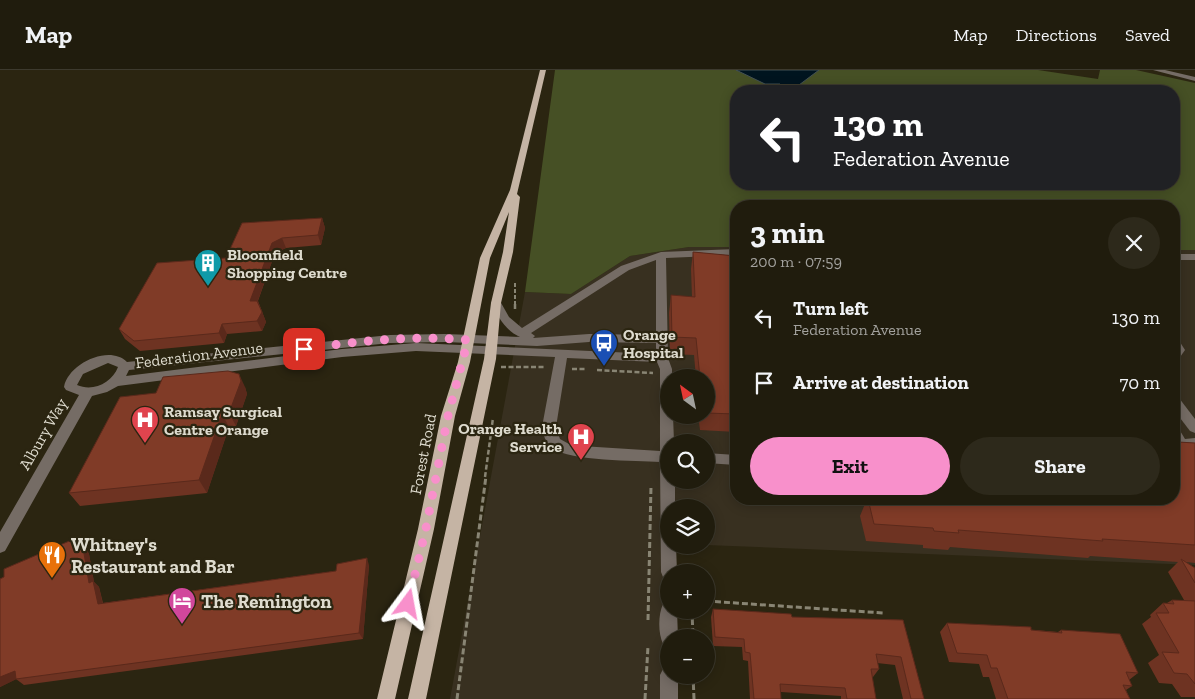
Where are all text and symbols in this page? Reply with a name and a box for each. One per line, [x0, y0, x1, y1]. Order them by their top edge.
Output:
text: Map [25, 20, 72, 49]
text: Map [953, 24, 988, 46]
text: Directions [1016, 24, 1097, 46]
text: Saved [1125, 24, 1170, 46]
text: 130 m [833, 103, 923, 145]
icon: left [750, 105, 815, 170]
text: Federation Avenue [833, 145, 1010, 172]
text: 3 min [750, 215, 825, 251]
button: close [1108, 217, 1160, 269]
place label: Bloomfield Shopping Centre [227, 245, 347, 282]
building icon: Bloomfield Shopping Centre [193, 248, 223, 287]
text: 200 m · 07:59 [750, 252, 842, 271]
text: Turn left [793, 297, 868, 320]
icon: left [750, 304, 778, 332]
text: 130 m [1112, 306, 1160, 329]
text: Federation Avenue [793, 320, 922, 339]
place label: Orange Hospital [623, 325, 684, 362]
pin [283, 328, 325, 370]
bus stop icon: Orange Hospital [589, 328, 619, 367]
icon: arrive [290, 335, 318, 363]
street label: Federation Avenue [134, 338, 264, 372]
north arrow [660, 369, 715, 424]
map controls [660, 369, 715, 684]
icon: arrive [750, 369, 778, 397]
text: Arrive at destination [793, 371, 969, 394]
text: 70 m [1119, 371, 1160, 394]
street label: Albury Way [15, 394, 72, 473]
place label: Ramsay Surgical Centre Orange [164, 402, 282, 439]
hospital icon: Ramsay Surgical Centre Orange [130, 405, 160, 444]
street label: Forest Road [406, 412, 440, 496]
place label: Orange Health Service [458, 419, 563, 456]
hospital icon: Orange Health Service [566, 422, 596, 461]
button: search [660, 434, 715, 489]
button: Exit [750, 437, 950, 495]
button: Share [960, 437, 1160, 495]
button: layers [660, 499, 715, 554]
place label: Whitney's Restaurant and Bar [71, 533, 235, 578]
restaurant icon: Whitney's Restaurant and Bar [37, 540, 67, 579]
button: + [660, 564, 715, 619]
position arrow [381, 577, 433, 629]
hotel icon: The Remington [167, 586, 197, 625]
place label: The Remington [201, 590, 332, 613]
button: − [660, 629, 715, 684]

